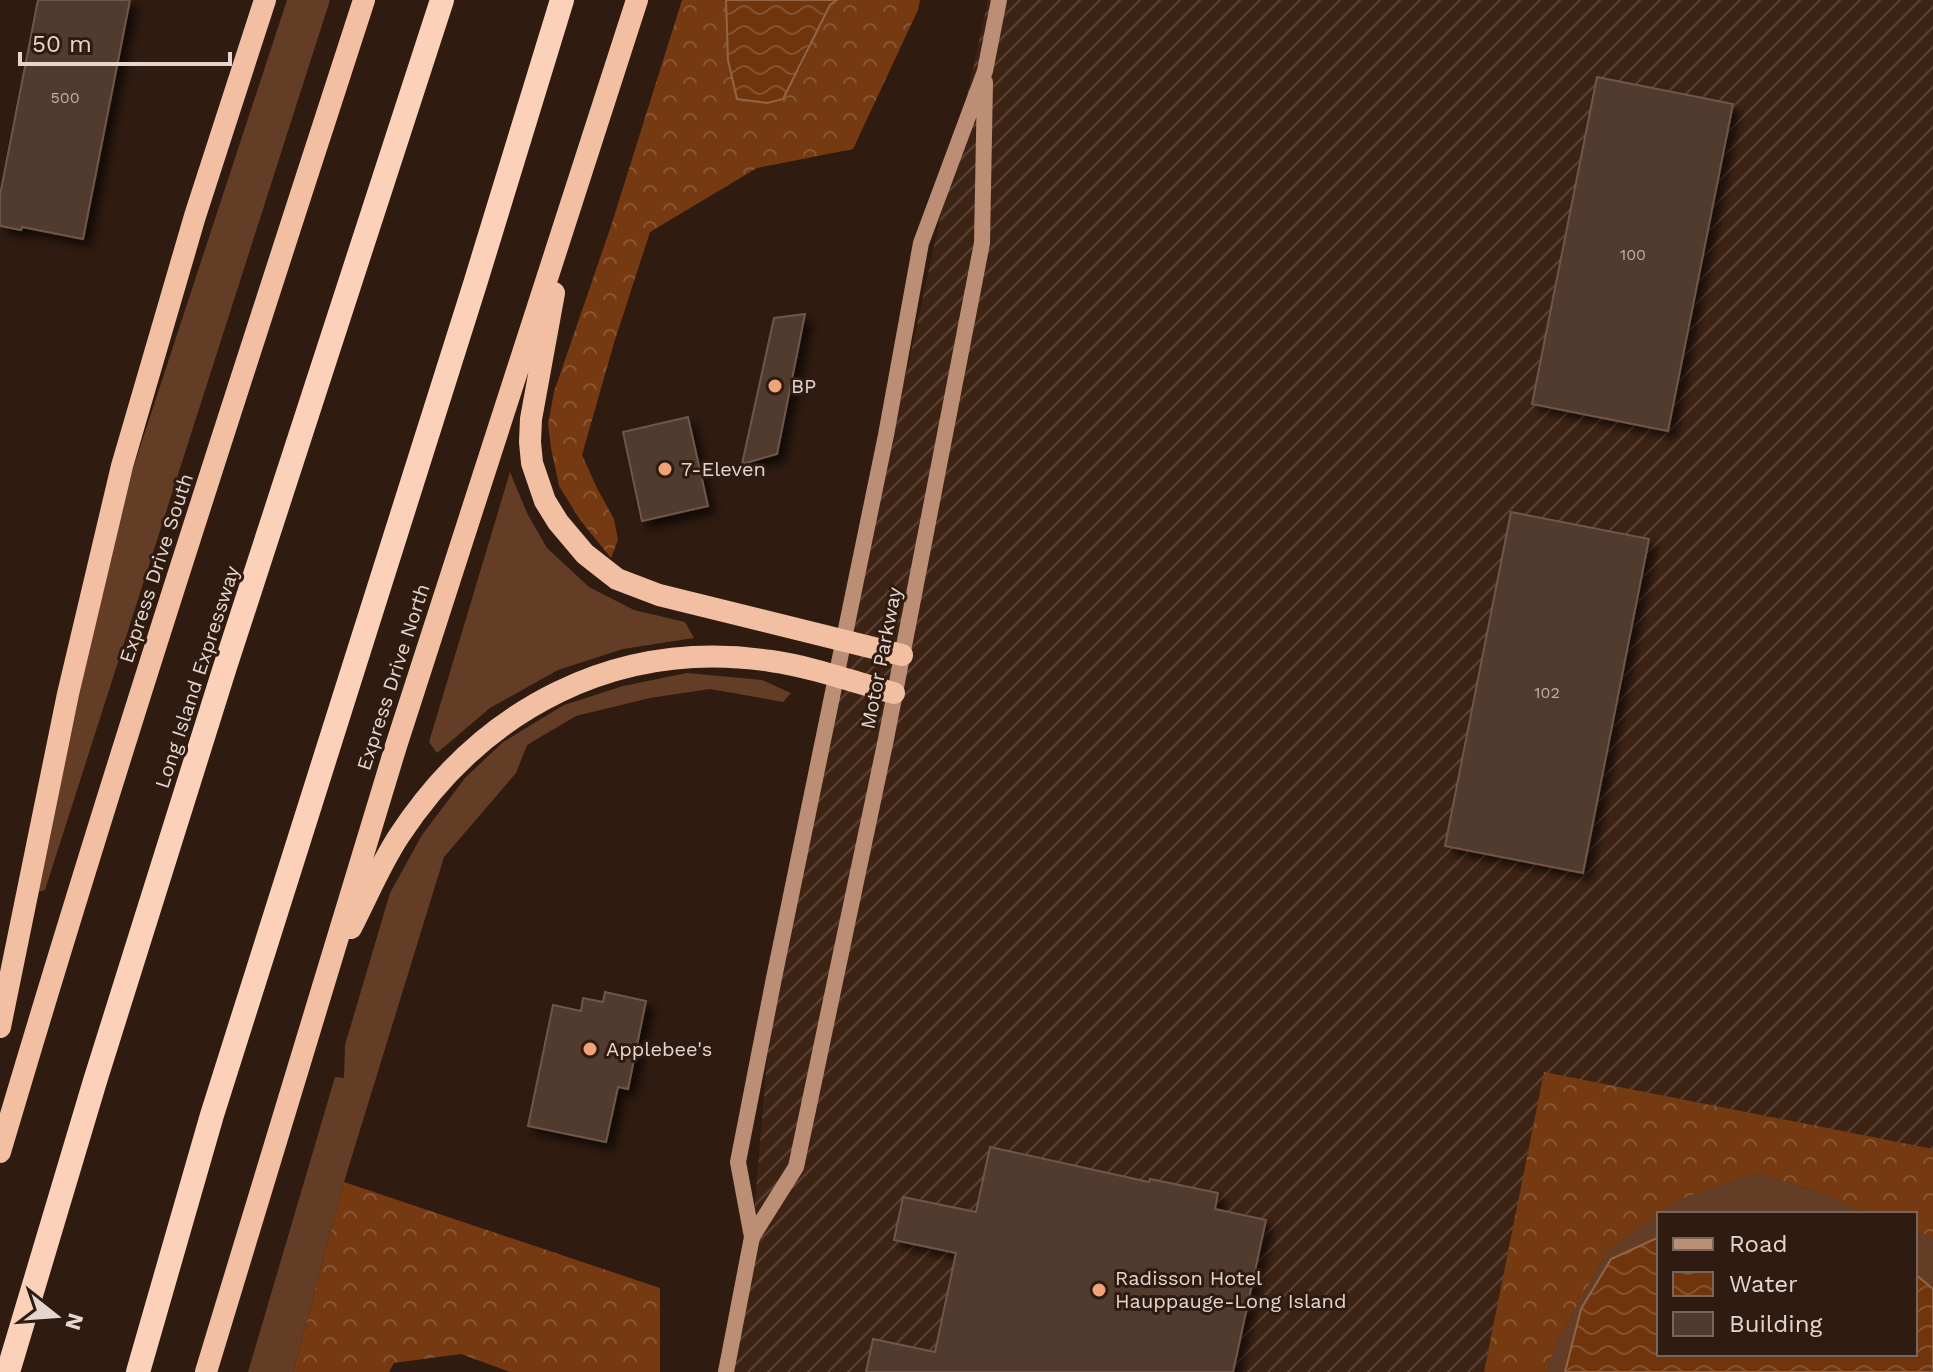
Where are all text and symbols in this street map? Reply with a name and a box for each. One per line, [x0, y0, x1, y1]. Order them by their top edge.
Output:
scale bar [20, 16, 230, 66]
text: 50 m [32, 30, 92, 58]
house number: 500 [50, 88, 80, 107]
house number: 100 [1620, 245, 1646, 264]
place label: BP [791, 374, 816, 398]
marker: BP [766, 377, 784, 395]
place label: 7-Eleven [681, 457, 766, 481]
marker: 7-Eleven [656, 460, 674, 478]
street label: Express Drive South [114, 470, 198, 666]
street label: Long Island Expressway [150, 562, 245, 791]
street label: Express Drive North [352, 581, 434, 773]
street label: Motor Parkway [855, 584, 907, 731]
house number: 102 [1534, 683, 1560, 702]
place label: Applebee's [606, 1037, 712, 1061]
marker: Applebee's [581, 1040, 599, 1058]
legend [1657, 1212, 1917, 1356]
text: Road [1729, 1230, 1788, 1258]
place label: Radisson Hotel Hauppauge-Long Island [1115, 1266, 1346, 1313]
text: Water [1729, 1270, 1798, 1298]
north arrow [16, 1276, 96, 1356]
marker: Radisson Hotel Hauppauge-Long Island [1090, 1281, 1108, 1299]
text: N [60, 1310, 89, 1333]
text: Building [1729, 1310, 1822, 1338]

